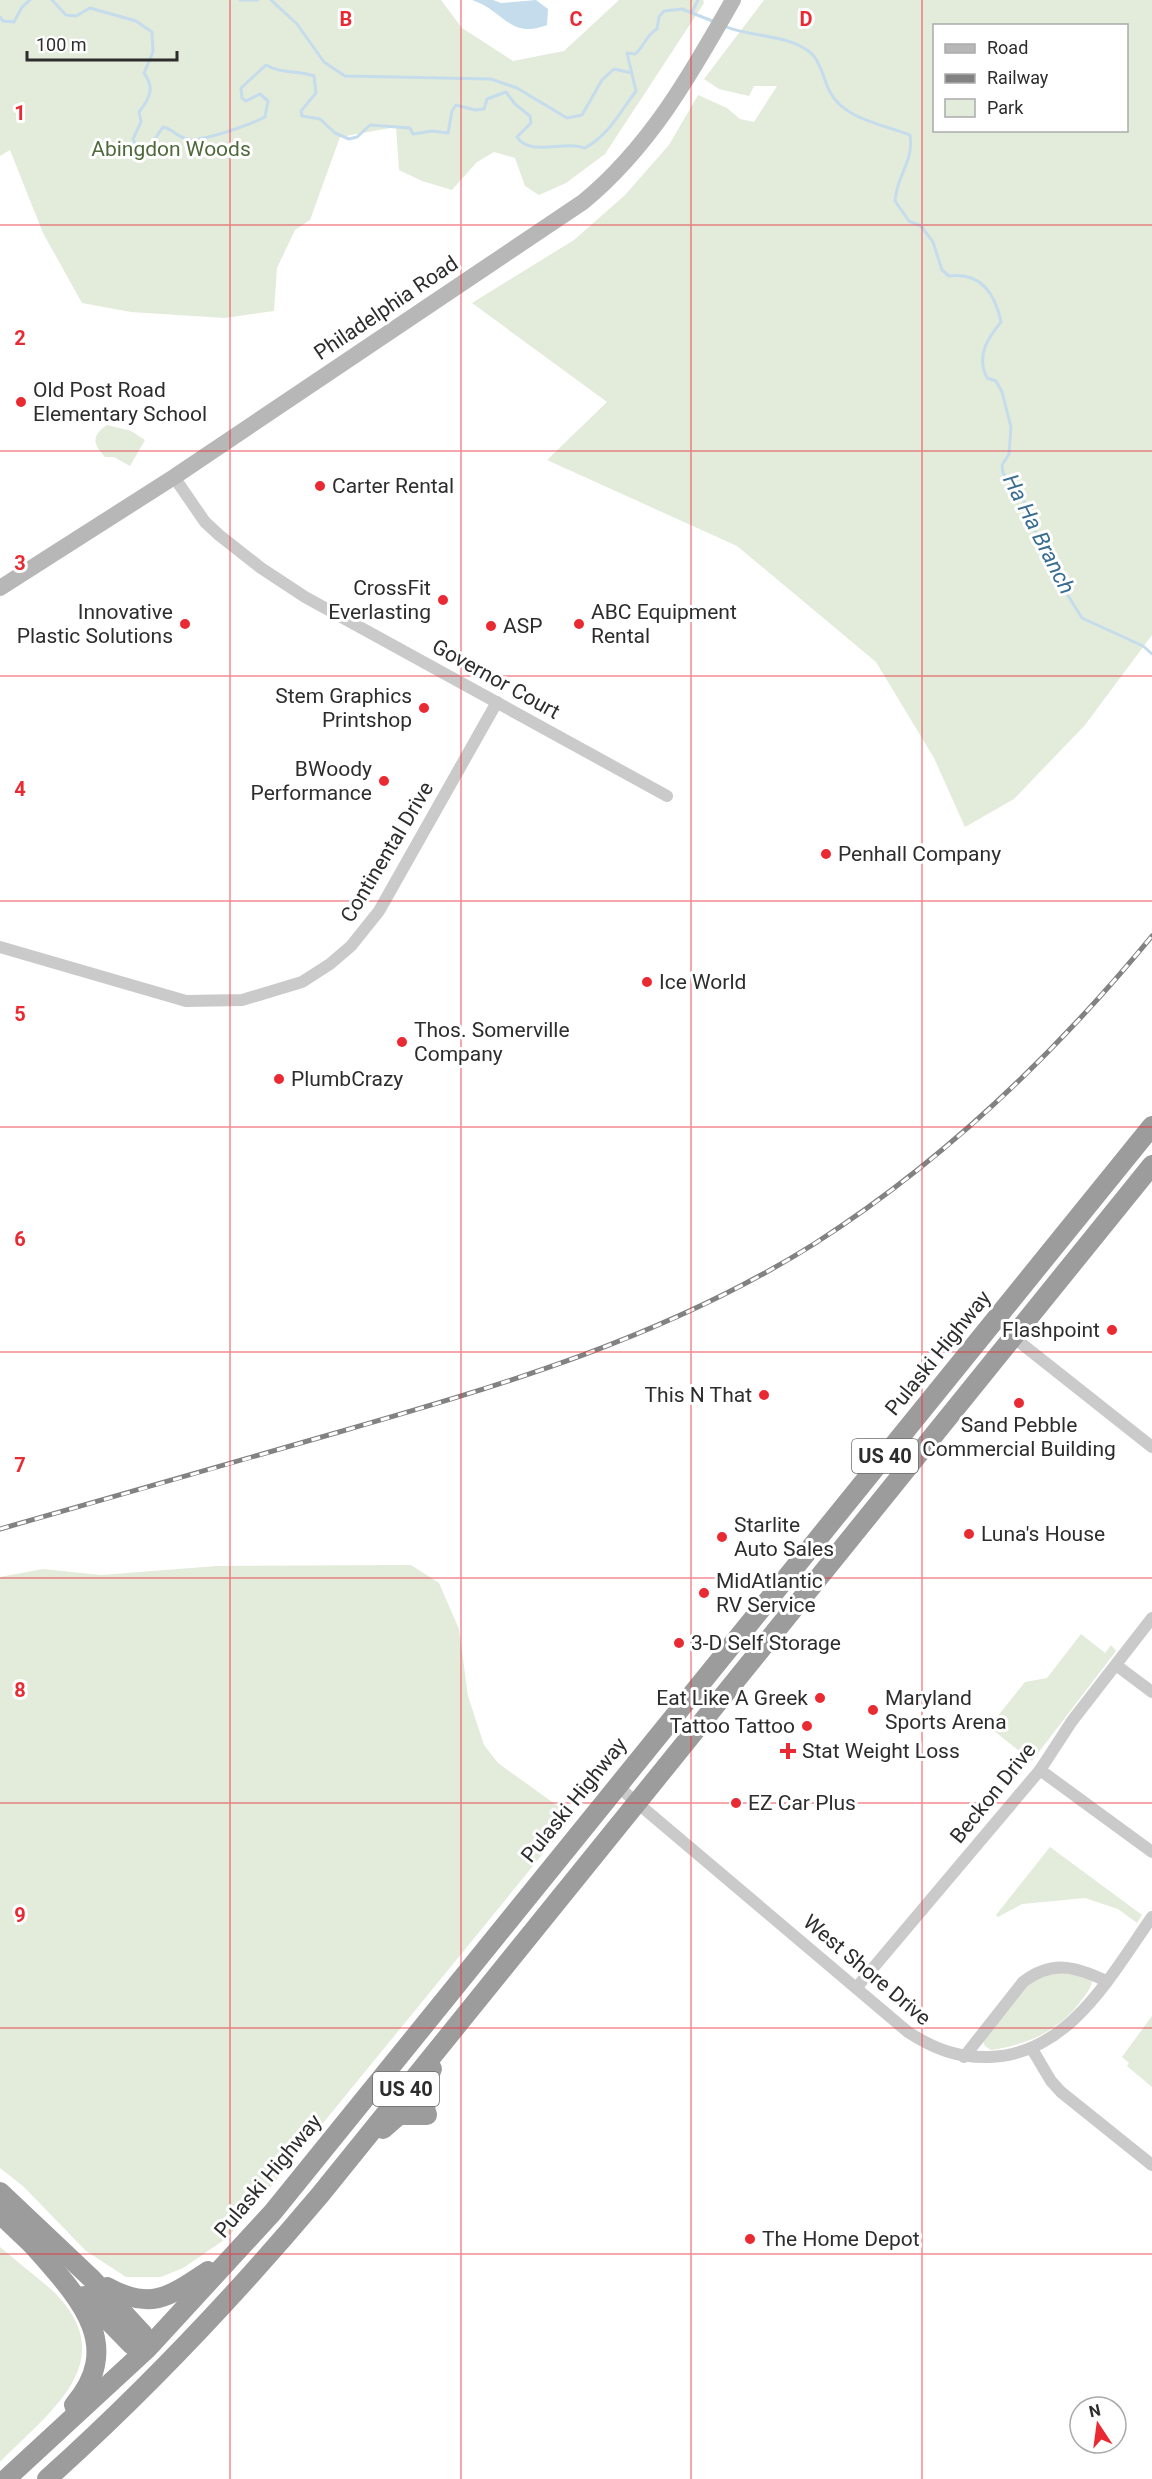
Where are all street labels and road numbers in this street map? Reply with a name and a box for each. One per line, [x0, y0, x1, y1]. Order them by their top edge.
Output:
street label: Philadelphia Road [310, 251, 462, 365]
street label: Governor Court [428, 634, 564, 724]
street label: Continental Drive [336, 778, 438, 926]
street label: Pulaski Highway [880, 1286, 996, 1420]
road number: US 40 [852, 1439, 918, 1473]
street label: Pulaski Highway [516, 1733, 632, 1867]
street label: Beckon Drive [945, 1738, 1041, 1848]
street label: West Shore Drive [798, 1910, 936, 2030]
road number: US 40 [373, 2072, 439, 2106]
street label: Pulaski Highway [209, 2109, 327, 2243]

